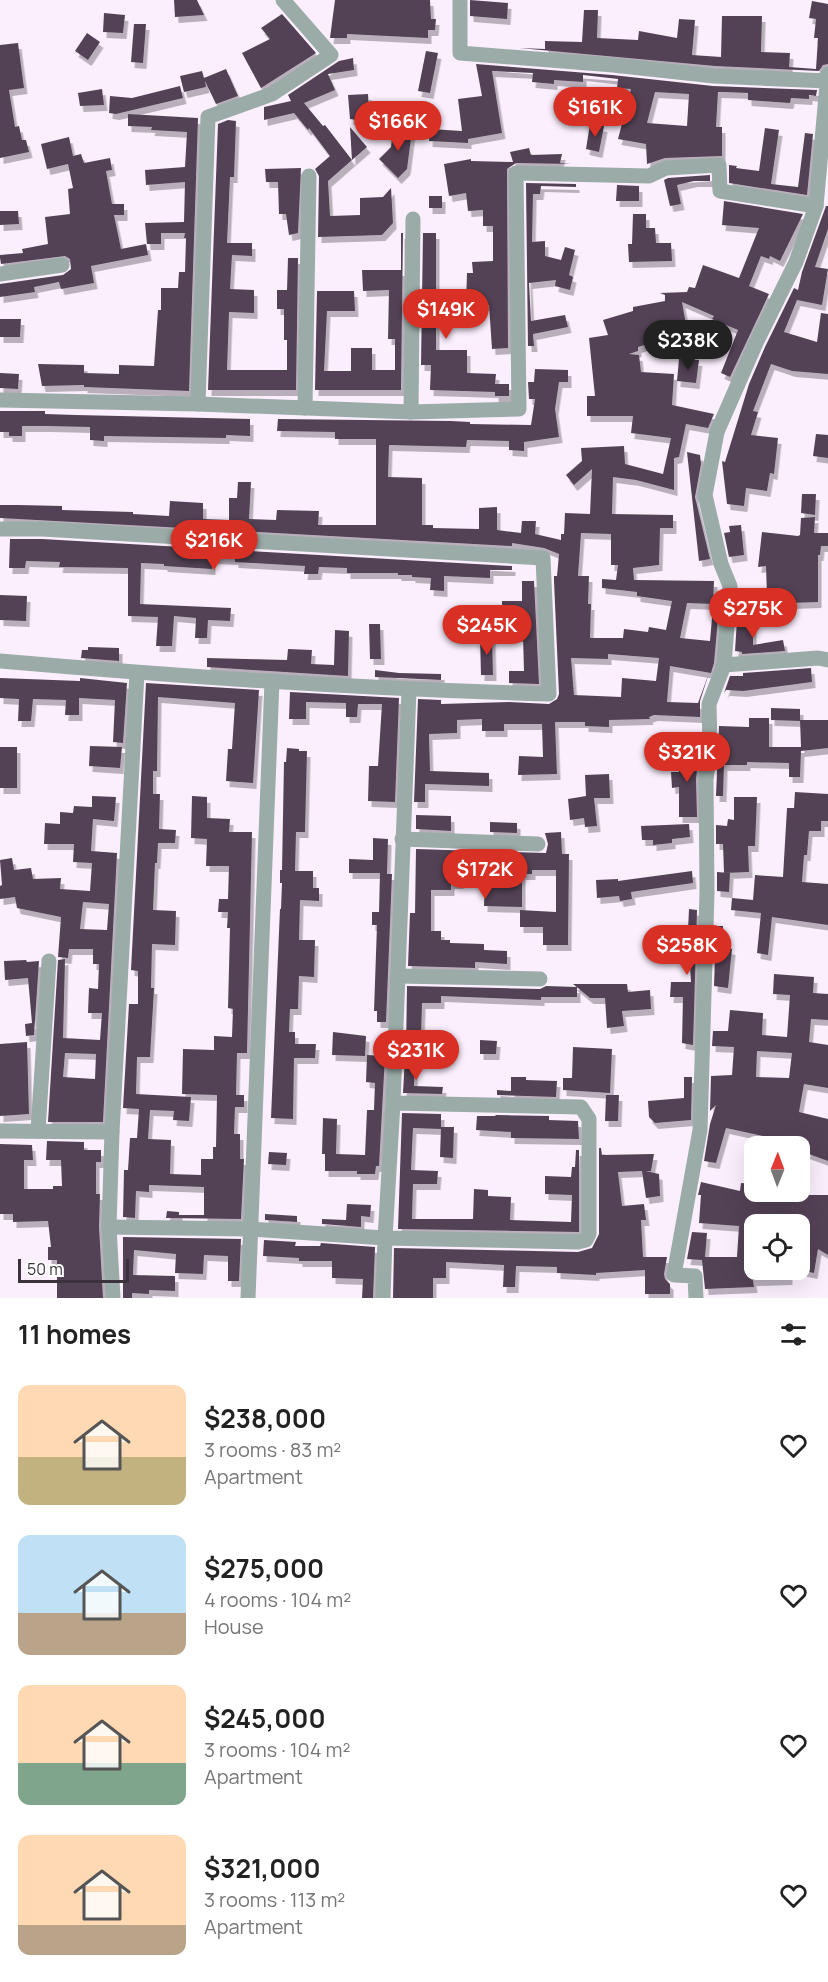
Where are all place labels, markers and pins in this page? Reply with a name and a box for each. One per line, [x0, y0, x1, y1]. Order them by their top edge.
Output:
pin: $161K [553, 87, 637, 138]
pin: $166K [356, 101, 440, 152]
pin: $149K [404, 289, 488, 340]
pin: $238K [646, 320, 730, 371]
pin: $216K [172, 520, 256, 571]
pin: $275K [711, 588, 795, 639]
pin: $245K [445, 605, 529, 656]
pin: $321K [645, 732, 729, 783]
pin: $172K [443, 849, 527, 900]
pin: $258K [645, 925, 729, 976]
pin: $231K [374, 1030, 458, 1081]

